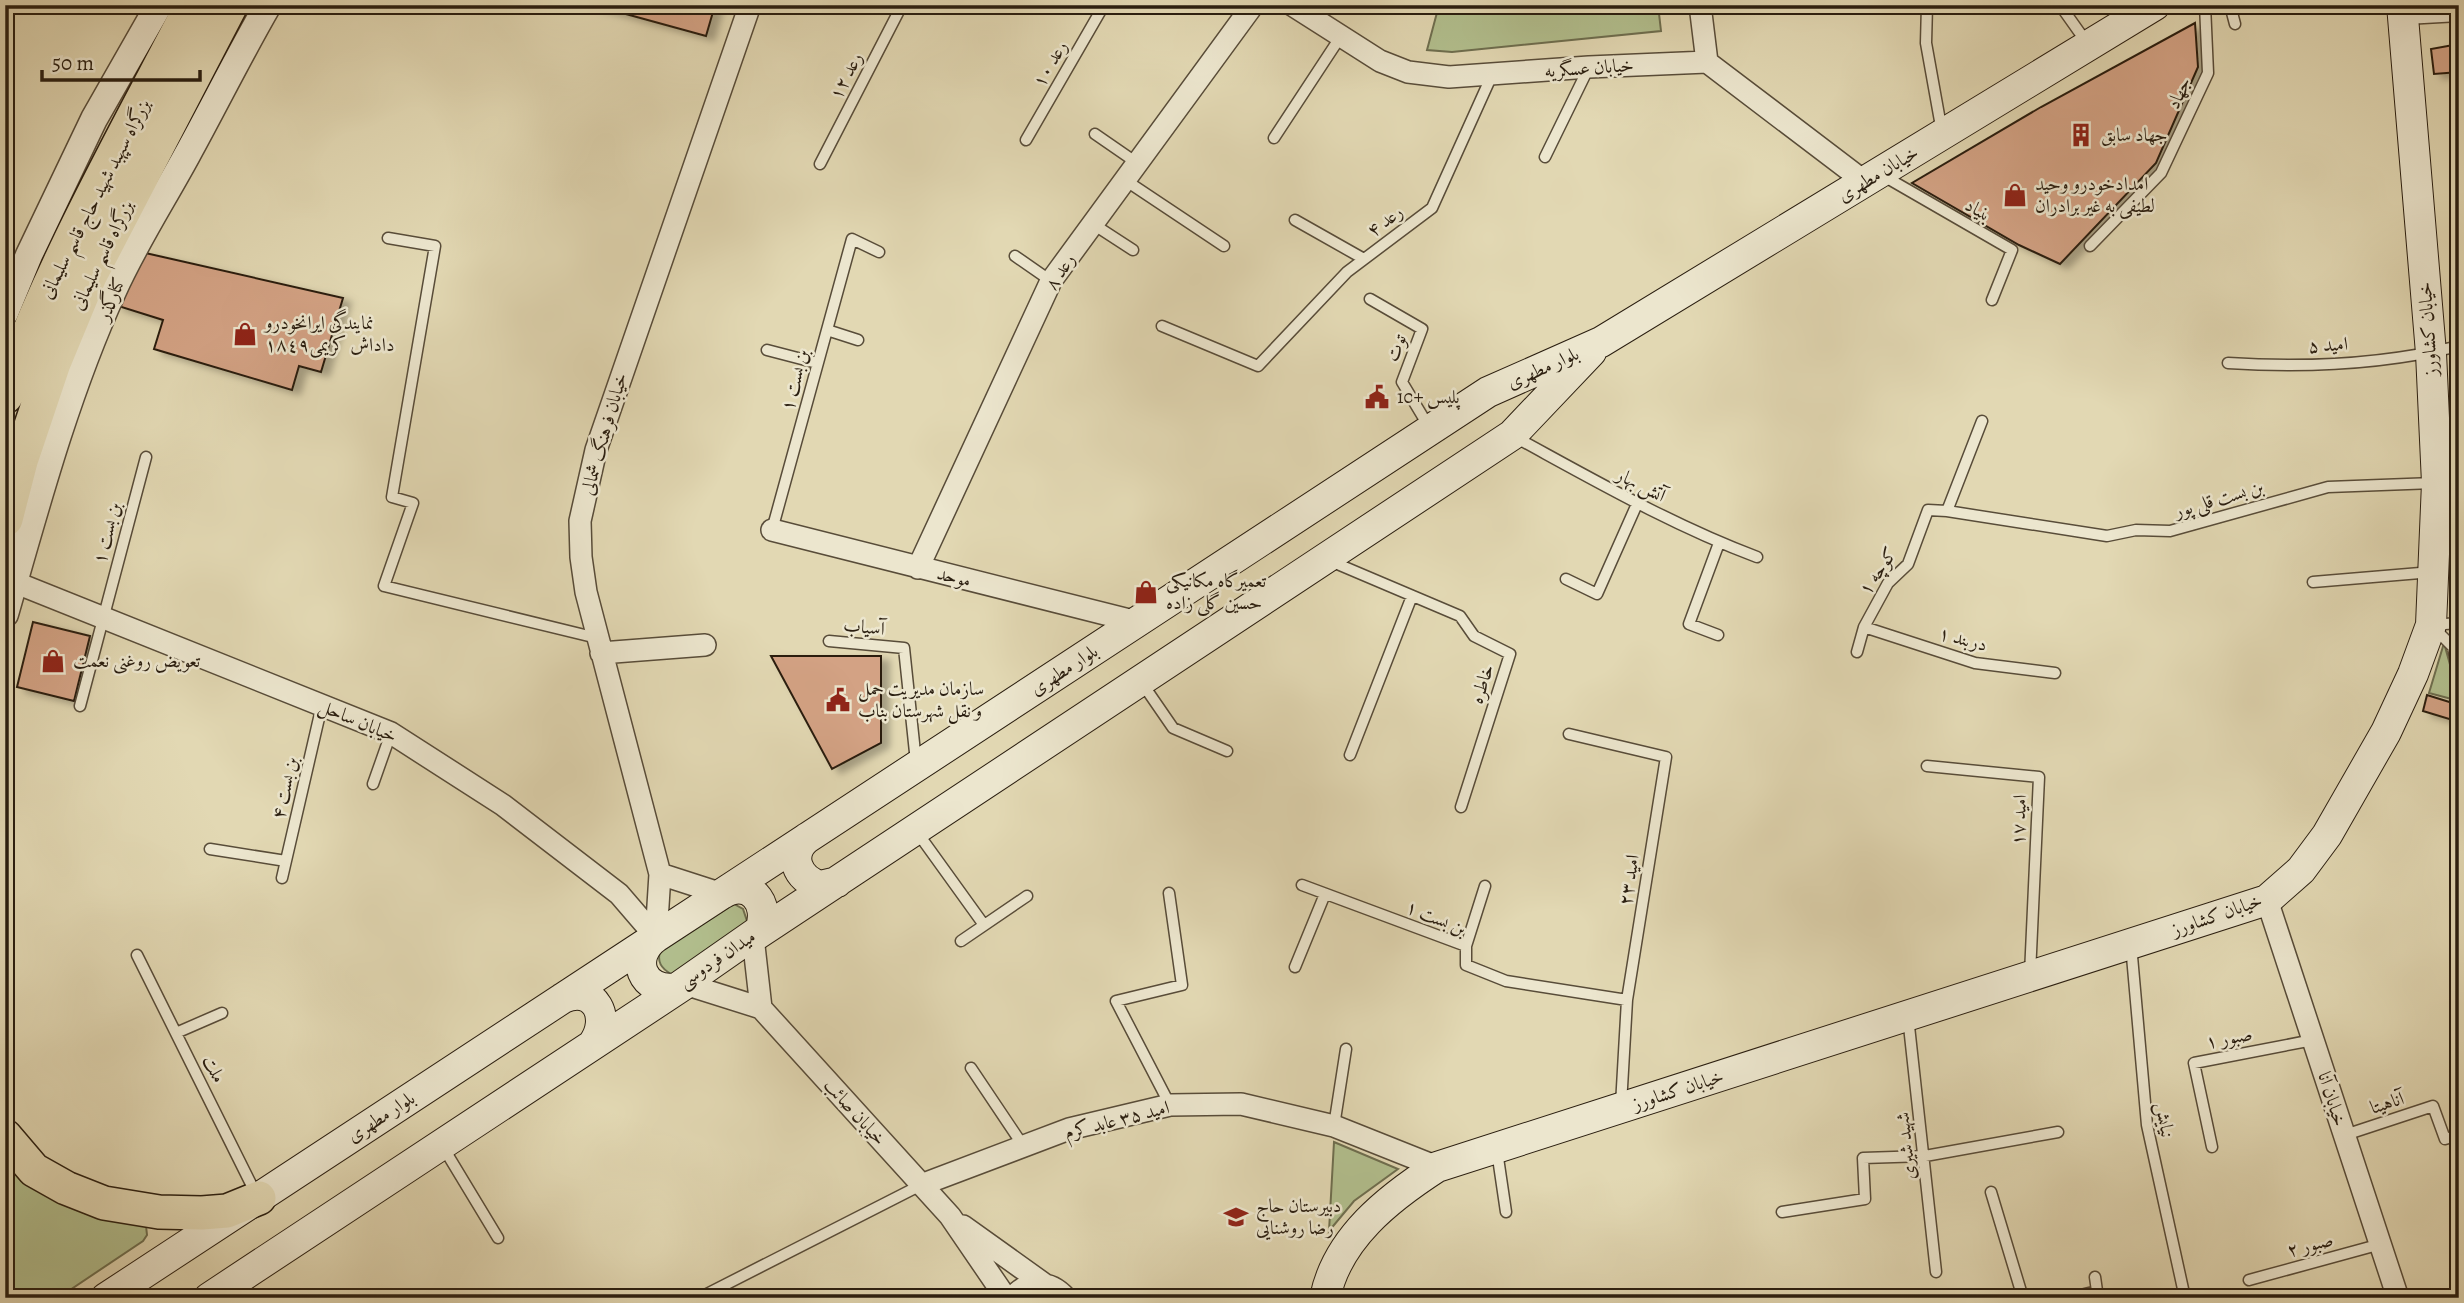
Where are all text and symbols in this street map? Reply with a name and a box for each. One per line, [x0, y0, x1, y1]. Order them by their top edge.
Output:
street label: رعد ۱۰ [1026, 36, 1074, 92]
scale bar [42, 38, 200, 82]
street label: رعد ۱۲ [823, 48, 869, 104]
text: 50 m [52, 49, 94, 77]
street label: خیابان عسگریه [1543, 52, 1635, 84]
street label: جهاد [2160, 73, 2198, 113]
street label: بزرگراه سپهبد شهید حاج قاسم سلیمانی [33, 94, 162, 306]
building icon: جهاد سابق [2067, 121, 2095, 149]
place label: جهاد سابق [2101, 122, 2168, 148]
street label: خیابان مطهری [1833, 140, 1923, 208]
place label: امدادخودرو وحید لطیفی به غیر برادران [2035, 171, 2155, 219]
shop icon: امدادخودرو وحید لطیفی به غیر برادران [2001, 181, 2029, 209]
street label: بنیاد [1960, 192, 1996, 228]
street label: بزرگراه قاسم سلیمانی [64, 195, 145, 317]
street label: رعد ۴ [1362, 199, 1408, 243]
street label: رعد ۸ [1039, 249, 1081, 295]
street label: کنارگذر [89, 273, 132, 327]
street label: خیابان کشاورز [2412, 281, 2444, 379]
place label: نمایندگی ایرانخودرو داداش کریمی١٨٤٩ [263, 308, 394, 358]
shop icon: نمایندگی ایرانخودرو داداش کریمی١٨٤٩ [231, 320, 259, 348]
street label: توت [1379, 330, 1413, 365]
street label: امید ۵ [2307, 331, 2349, 359]
street label: بلوار مطهری [1503, 341, 1583, 395]
street label: بن بست ۱ [774, 346, 816, 414]
street label: خیابان فرهنگ شمالی [574, 370, 634, 498]
public building icon: پلیس +10 [1363, 383, 1391, 411]
place label: پلیس +10 [1397, 384, 1461, 410]
street label: آتش بهار [1610, 461, 1672, 509]
street label: بن بست قلی پور [2169, 474, 2267, 526]
street label: بن بست ۱ [86, 499, 128, 567]
street label: کوچه ۱ [1852, 542, 1904, 600]
street label: موحد [934, 560, 974, 594]
place label: تعمیرگاه مکانیکی حسین گلی زاده [1166, 568, 1267, 617]
shop icon: تعمیرگاه مکانیکی حسین گلی زاده [1132, 578, 1160, 606]
street label: آسیاب [842, 612, 888, 642]
street label: دربند ۱ [1936, 620, 1990, 658]
street label: بلوار مطهری [1025, 638, 1103, 702]
shop icon: تعویض روغنی نعمت [39, 647, 67, 675]
place label: تعویض روغنی نعمت [73, 648, 201, 674]
street label: خاطره [1463, 661, 1501, 707]
place label: سازمان مدیریت حمل و نقل شهرستان بناب [858, 676, 984, 724]
public building icon: سازمان مدیریت حمل و نقل شهرستان بناب [824, 686, 852, 714]
street label: خیابان ساحل [315, 693, 401, 749]
street label: بن بست ۴ [265, 754, 305, 822]
street label: امید ۱۷ [2005, 794, 2033, 846]
street label: امید ۲۳ [1612, 853, 1646, 907]
street label: خیابان کشاورز [2166, 887, 2266, 943]
street label: بن بست ۱ [1402, 894, 1471, 942]
street label: میدان فردوسی [673, 924, 761, 994]
street label: صبور ۱ [2203, 1021, 2255, 1055]
street label: ملت [196, 1051, 232, 1087]
street label: خیابان کشاورز [1627, 1063, 1727, 1118]
street label: خیابان آنا [2311, 1068, 2353, 1130]
street label: خیابان صائب [818, 1073, 892, 1151]
street label: بلوار مطهری [342, 1085, 420, 1149]
street label: آناهیتا [2367, 1085, 2409, 1121]
street label: امید ۳۵ عابد کرم [1062, 1094, 1173, 1149]
street label: نیایش [2149, 1101, 2181, 1139]
street label: شهید شیری [1889, 1111, 1923, 1181]
place label: دبیرستان حاج رضا روشنایی [1256, 1193, 1341, 1241]
school or university icon: دبیرستان حاج رضا روشنایی [1222, 1203, 1250, 1231]
street label: صبور ۲ [2284, 1226, 2336, 1264]

